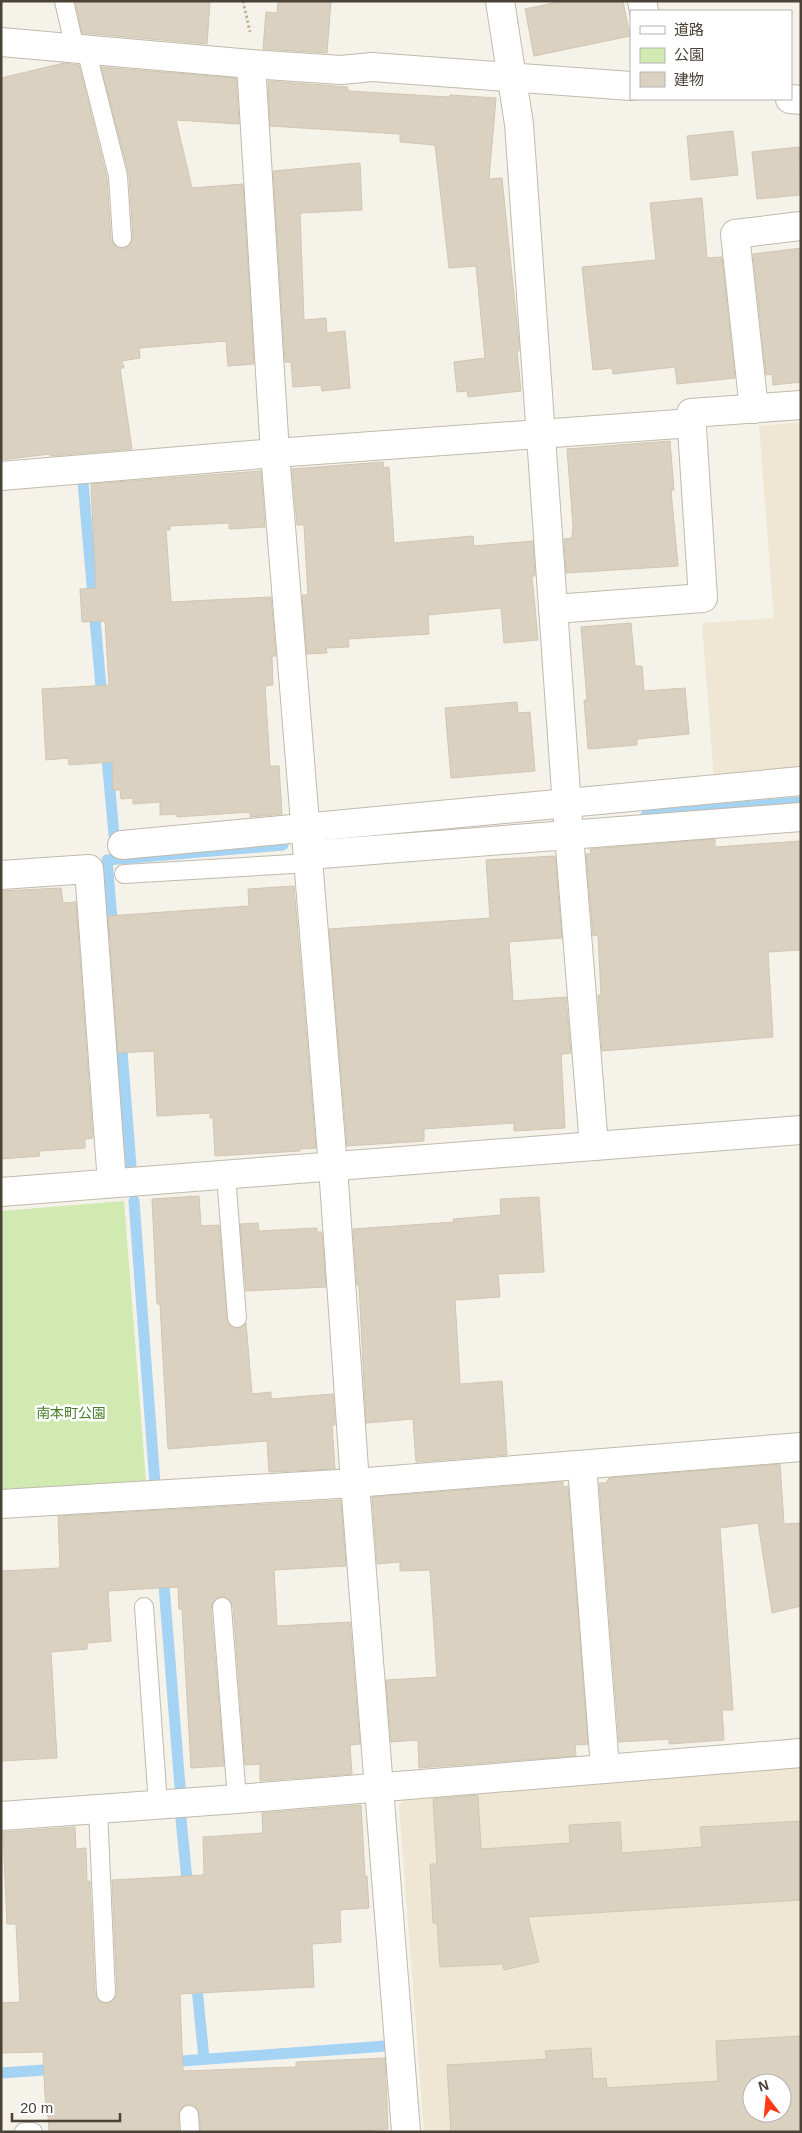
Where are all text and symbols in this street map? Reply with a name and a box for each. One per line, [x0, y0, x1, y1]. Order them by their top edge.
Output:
legend [630, 10, 792, 100]
text: 道路 [674, 21, 704, 38]
text: 公園 [674, 46, 704, 63]
text: 建物 [674, 71, 704, 88]
park label: 南本町公園 [36, 1405, 106, 1421]
north arrow [742, 2073, 792, 2123]
text: N [756, 2076, 770, 2095]
scale bar [12, 2090, 120, 2122]
text: 20 m [20, 2099, 53, 2116]

